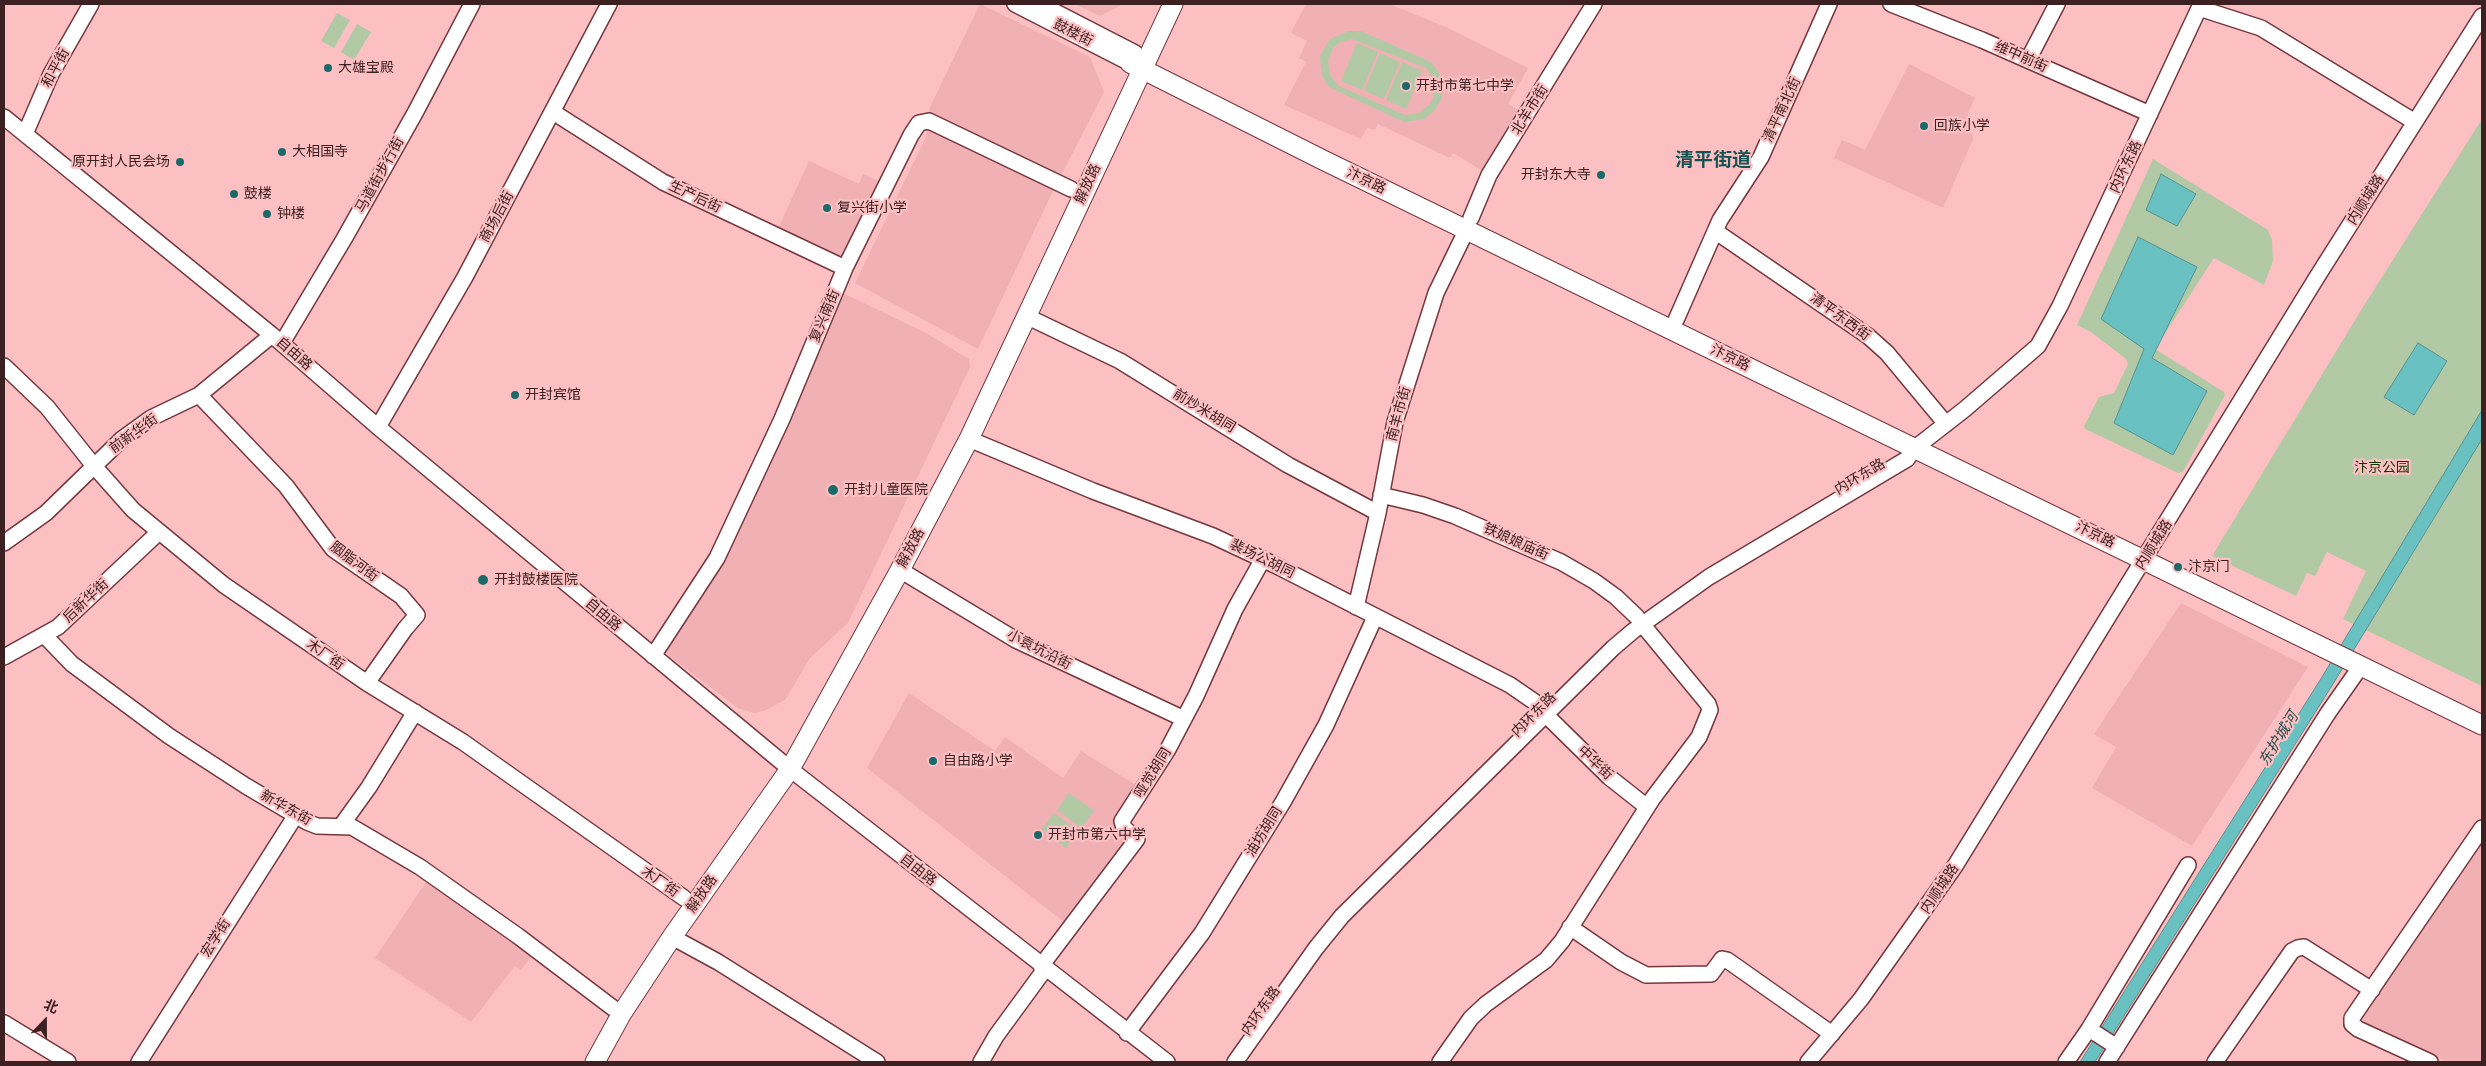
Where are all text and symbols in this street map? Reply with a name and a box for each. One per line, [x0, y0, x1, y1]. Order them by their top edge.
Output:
street label: 鼓楼街 [1050, 16, 1096, 50]
street label: 维中前街 [1992, 38, 2050, 76]
street label: 和平街 [39, 46, 73, 90]
place label: 大雄宝殿 [338, 60, 394, 76]
marker: 大雄宝殿 [322, 62, 334, 74]
street label: 清平南北街 [1760, 75, 1804, 145]
place label: 开封市第七中学 [1416, 78, 1514, 94]
marker: 开封市第七中学 [1400, 80, 1412, 92]
street label: 北羊市街 [1508, 82, 1552, 138]
place label: 回族小学 [1934, 118, 1990, 134]
marker: 回族小学 [1918, 120, 1930, 132]
street label: 马道街步行街 [352, 134, 408, 216]
street label: 内环东路 [2107, 138, 2145, 196]
place label: 大相国寺 [292, 144, 348, 160]
marker: 大相国寺 [276, 146, 288, 158]
district label: 清平街道 [1675, 150, 1751, 172]
place label: 原开封人民会场 [72, 154, 170, 170]
marker: 原开封人民会场 [174, 156, 186, 168]
street label: 解放路 [1072, 161, 1104, 207]
street label: 汴京路 [1343, 164, 1389, 198]
place label: 开封东大寺 [1521, 167, 1591, 183]
marker: 开封东大寺 [1595, 169, 1607, 181]
street label: 内顺城路 [2344, 172, 2388, 228]
street label: 生产后街 [666, 178, 724, 216]
place label: 鼓楼 [244, 186, 272, 202]
marker: 鼓楼 [228, 188, 240, 200]
street label: 商场后街 [476, 188, 518, 246]
place label: 复兴街小学 [837, 200, 907, 216]
marker: 复兴街小学 [821, 202, 833, 214]
place label: 钟楼 [277, 206, 305, 222]
marker: 钟楼 [261, 208, 273, 220]
street label: 复兴南街 [806, 287, 844, 345]
street label: 清平东西街 [1807, 290, 1873, 344]
street label: 自由路 [273, 334, 315, 374]
street label: 汴京路 [1707, 341, 1753, 375]
street label: 南羊市街 [1384, 385, 1414, 443]
street label: 前炒米胡同 [1170, 386, 1238, 436]
place label: 开封宾馆 [525, 387, 581, 403]
marker: 开封宾馆 [509, 389, 521, 401]
street label: 前新华街 [106, 411, 162, 457]
street label: 内环东路 [1832, 455, 1888, 499]
park label: 汴京公园 [2354, 460, 2410, 476]
place label: 开封儿童医院 [844, 482, 928, 498]
marker: 开封儿童医院 [826, 483, 840, 497]
street label: 内顺城路 [2132, 517, 2176, 573]
street label: 汴京路 [2072, 518, 2118, 552]
street label: 铁娘娘庙街 [1481, 520, 1551, 564]
street label: 解放路 [894, 526, 928, 570]
street label: 裴场公胡同 [1227, 536, 1297, 582]
street label: 胭脂河街 [327, 538, 381, 586]
place label: 汴京门 [2188, 559, 2230, 575]
marker: 汴京门 [2172, 561, 2184, 573]
place label: 开封鼓楼医院 [494, 572, 578, 588]
marker: 开封鼓楼医院 [476, 573, 490, 587]
street label: 后新华街 [60, 576, 112, 626]
street label: 自由路 [582, 595, 624, 635]
street label: 小袁坑沿街 [1004, 627, 1074, 673]
street label: 木厂街 [303, 636, 347, 674]
street label: 内环东路 [1508, 689, 1560, 741]
water label: 东护城河 [2255, 709, 2303, 769]
street label: 中华街 [1574, 743, 1616, 783]
street label: 哑觉胡同 [1131, 745, 1175, 801]
place label: 自由路小学 [943, 753, 1013, 769]
marker: 自由路小学 [927, 755, 939, 767]
street label: 新华东街 [257, 787, 315, 829]
street label: 油坊胡同 [1242, 804, 1286, 860]
place label: 开封市第六中学 [1048, 827, 1146, 843]
marker: 开封市第六中学 [1032, 829, 1044, 841]
street label: 自由路 [896, 850, 940, 890]
street label: 内顺城路 [1917, 861, 1963, 917]
street label: 木厂街 [638, 863, 682, 901]
street label: 解放路 [683, 872, 721, 916]
street label: 宏学街 [198, 916, 234, 960]
street label: 内环东路 [1238, 983, 1284, 1039]
north arrow [20, 996, 70, 1046]
text: 北 [41, 996, 60, 1017]

